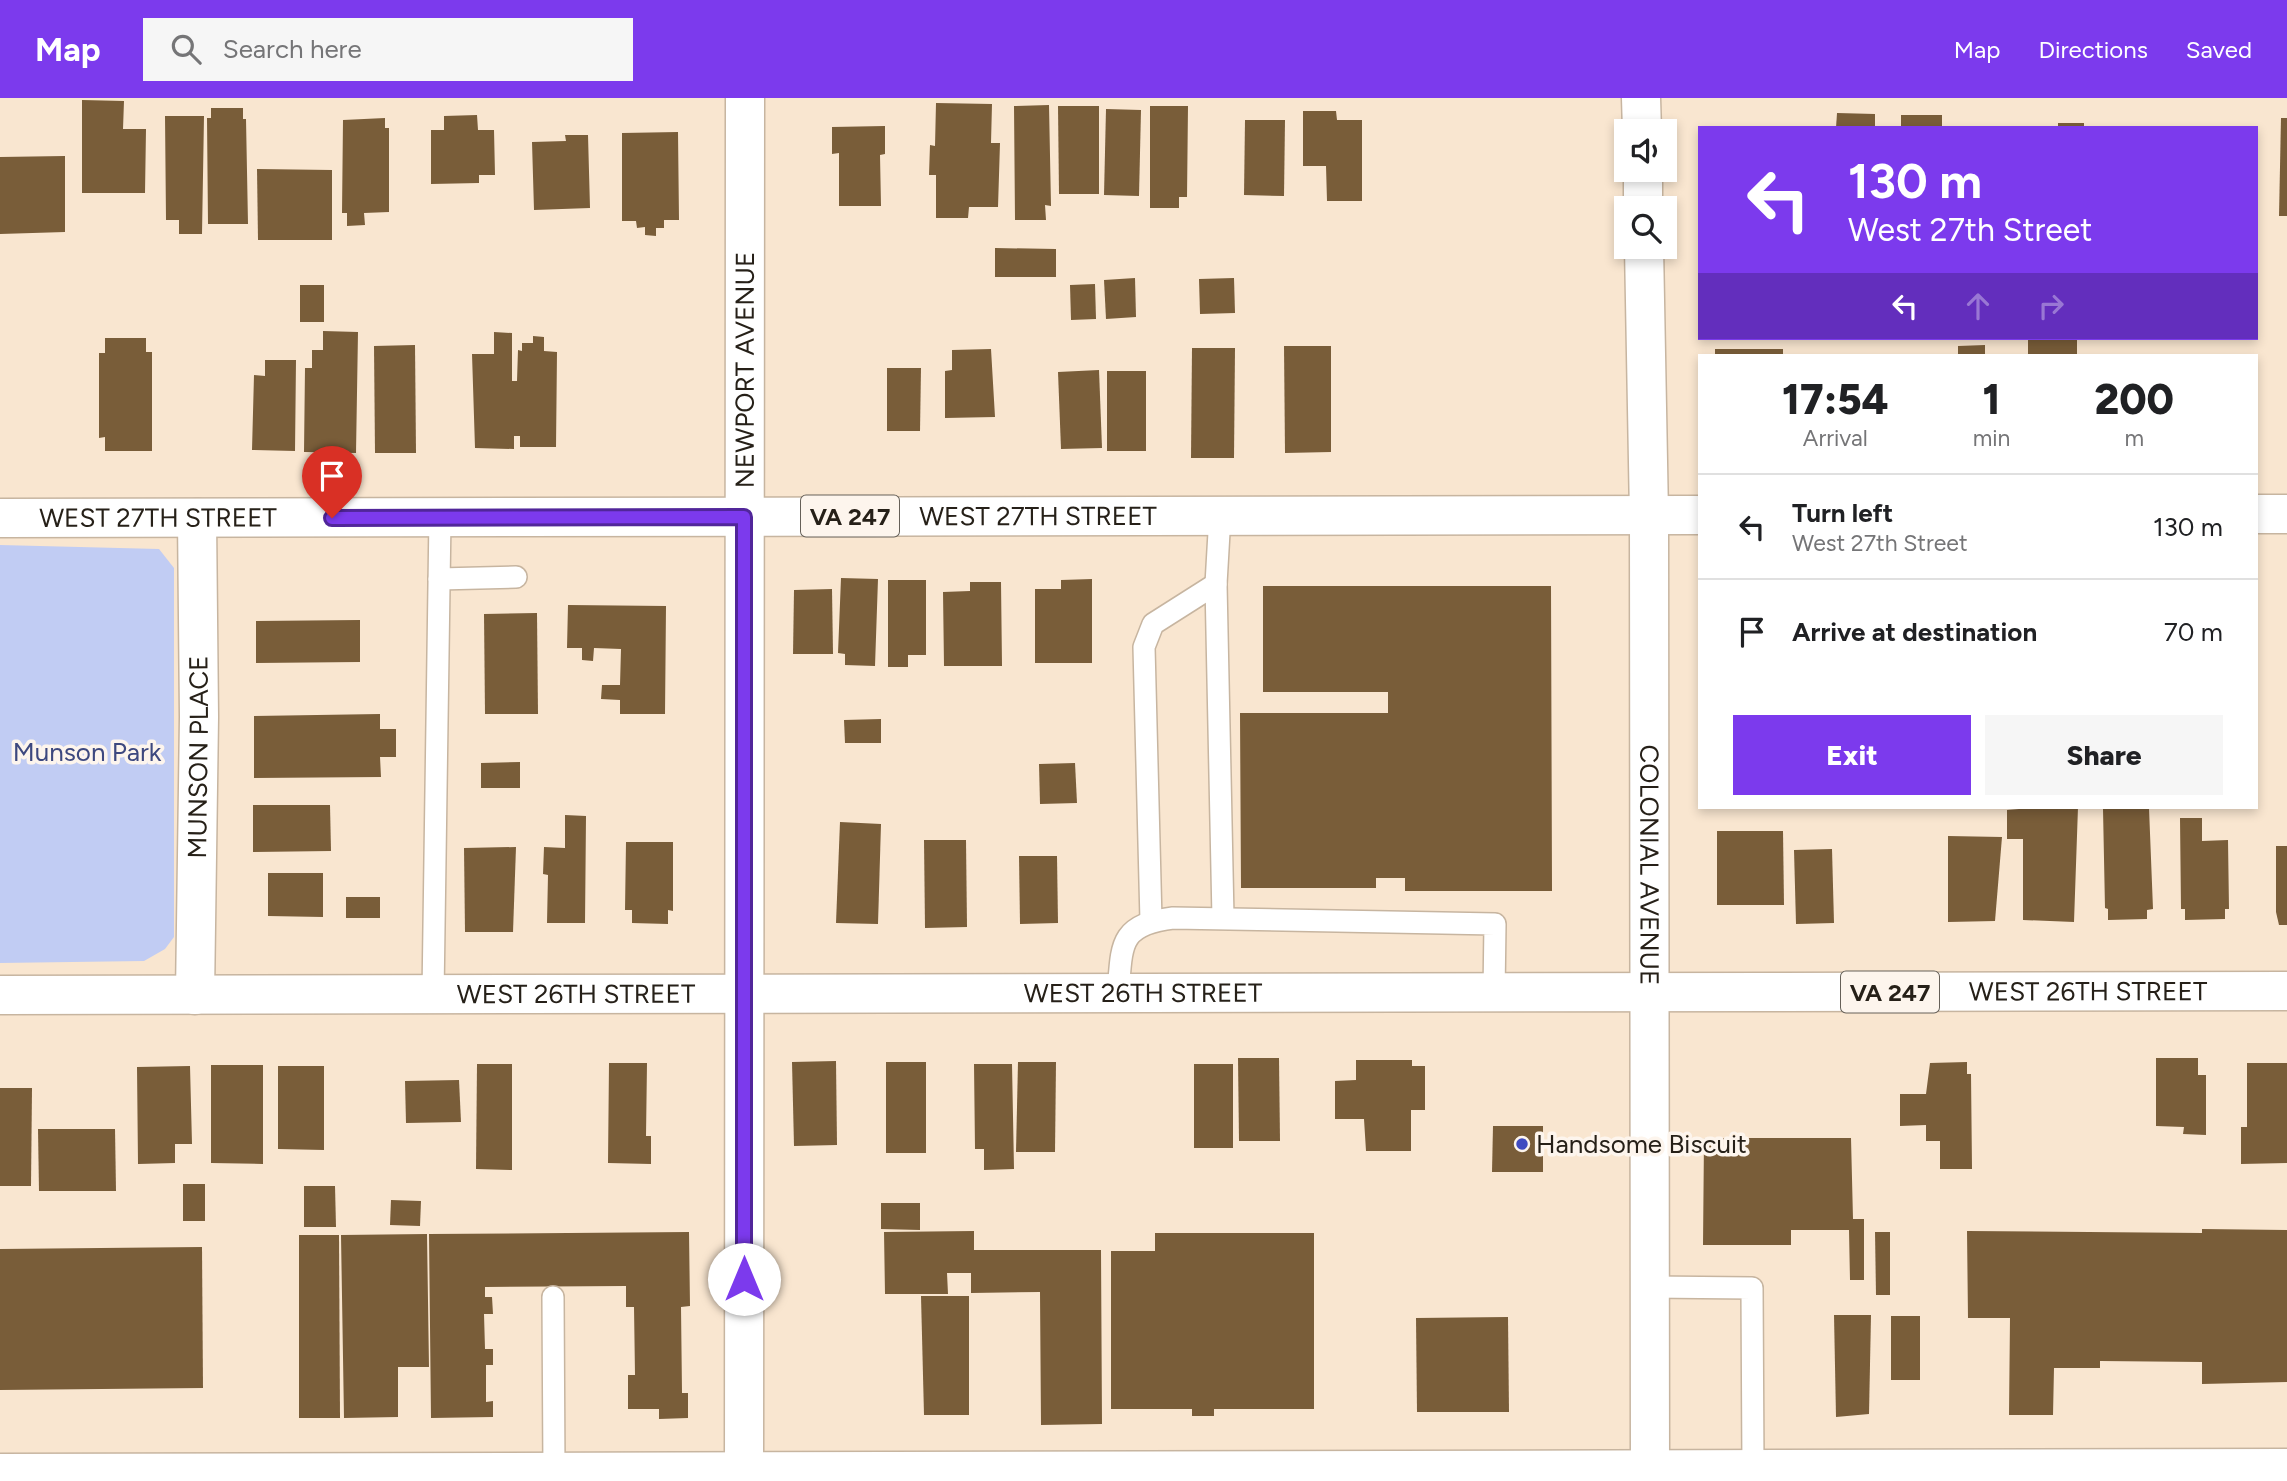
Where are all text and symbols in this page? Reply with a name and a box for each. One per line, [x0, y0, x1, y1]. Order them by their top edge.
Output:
search box [143, 18, 633, 81]
text: Map [35, 30, 101, 69]
icon: search [167, 30, 205, 68]
text: Search here [223, 33, 362, 65]
text: Map [1954, 35, 2000, 64]
text: Directions [2038, 35, 2148, 64]
text: Saved [2186, 35, 2252, 64]
map controls [1614, 119, 1677, 259]
button: sound [1614, 119, 1677, 182]
text: 130 m [1848, 151, 1982, 210]
icon: left [1733, 154, 1824, 245]
button: search [1614, 196, 1677, 259]
text: West 27th Street [1848, 211, 2092, 249]
street label: NEWPORT AVENUE [729, 252, 761, 488]
icon: left [1886, 287, 1924, 325]
icon: ahead [1959, 287, 1997, 325]
icon: right [2032, 287, 2070, 325]
text: 17:54 [1782, 374, 1889, 425]
text: 1 [1983, 374, 2000, 425]
text: 200 [2094, 374, 2174, 425]
text: Arrival [1803, 424, 1868, 452]
text: min [1973, 424, 2010, 452]
text: m [2124, 424, 2144, 452]
pin [302, 446, 362, 518]
icon: arrive [313, 457, 351, 495]
road number: VA 247 [801, 496, 899, 536]
text: Turn left [1792, 497, 1893, 529]
street label: WEST 27TH STREET [919, 500, 1158, 532]
street label: WEST 27TH STREET [39, 502, 278, 534]
icon: left [1733, 508, 1771, 546]
text: 130 m [2153, 511, 2223, 543]
text: West 27th Street [1792, 529, 1968, 557]
icon: arrive [1733, 613, 1771, 651]
text: Arrive at destination [1792, 616, 2037, 648]
text: 70 m [2164, 616, 2223, 648]
street label: MUNSON PLACE [181, 655, 215, 859]
button: Exit [1733, 715, 1971, 795]
button: Share [1985, 715, 2223, 795]
park label: Munson Park [13, 736, 162, 768]
street label: COLONIAL AVENUE [1633, 745, 1665, 985]
road number: VA 247 [1841, 972, 1939, 1012]
street label: WEST 26TH STREET [1969, 975, 2208, 1008]
street label: WEST 26TH STREET [1024, 977, 1263, 1009]
street label: WEST 26TH STREET [457, 978, 696, 1010]
place label: Handsome Biscuit [1536, 1128, 1747, 1160]
marker: Handsome Biscuit [1514, 1136, 1530, 1152]
position arrow [707, 1242, 781, 1316]

